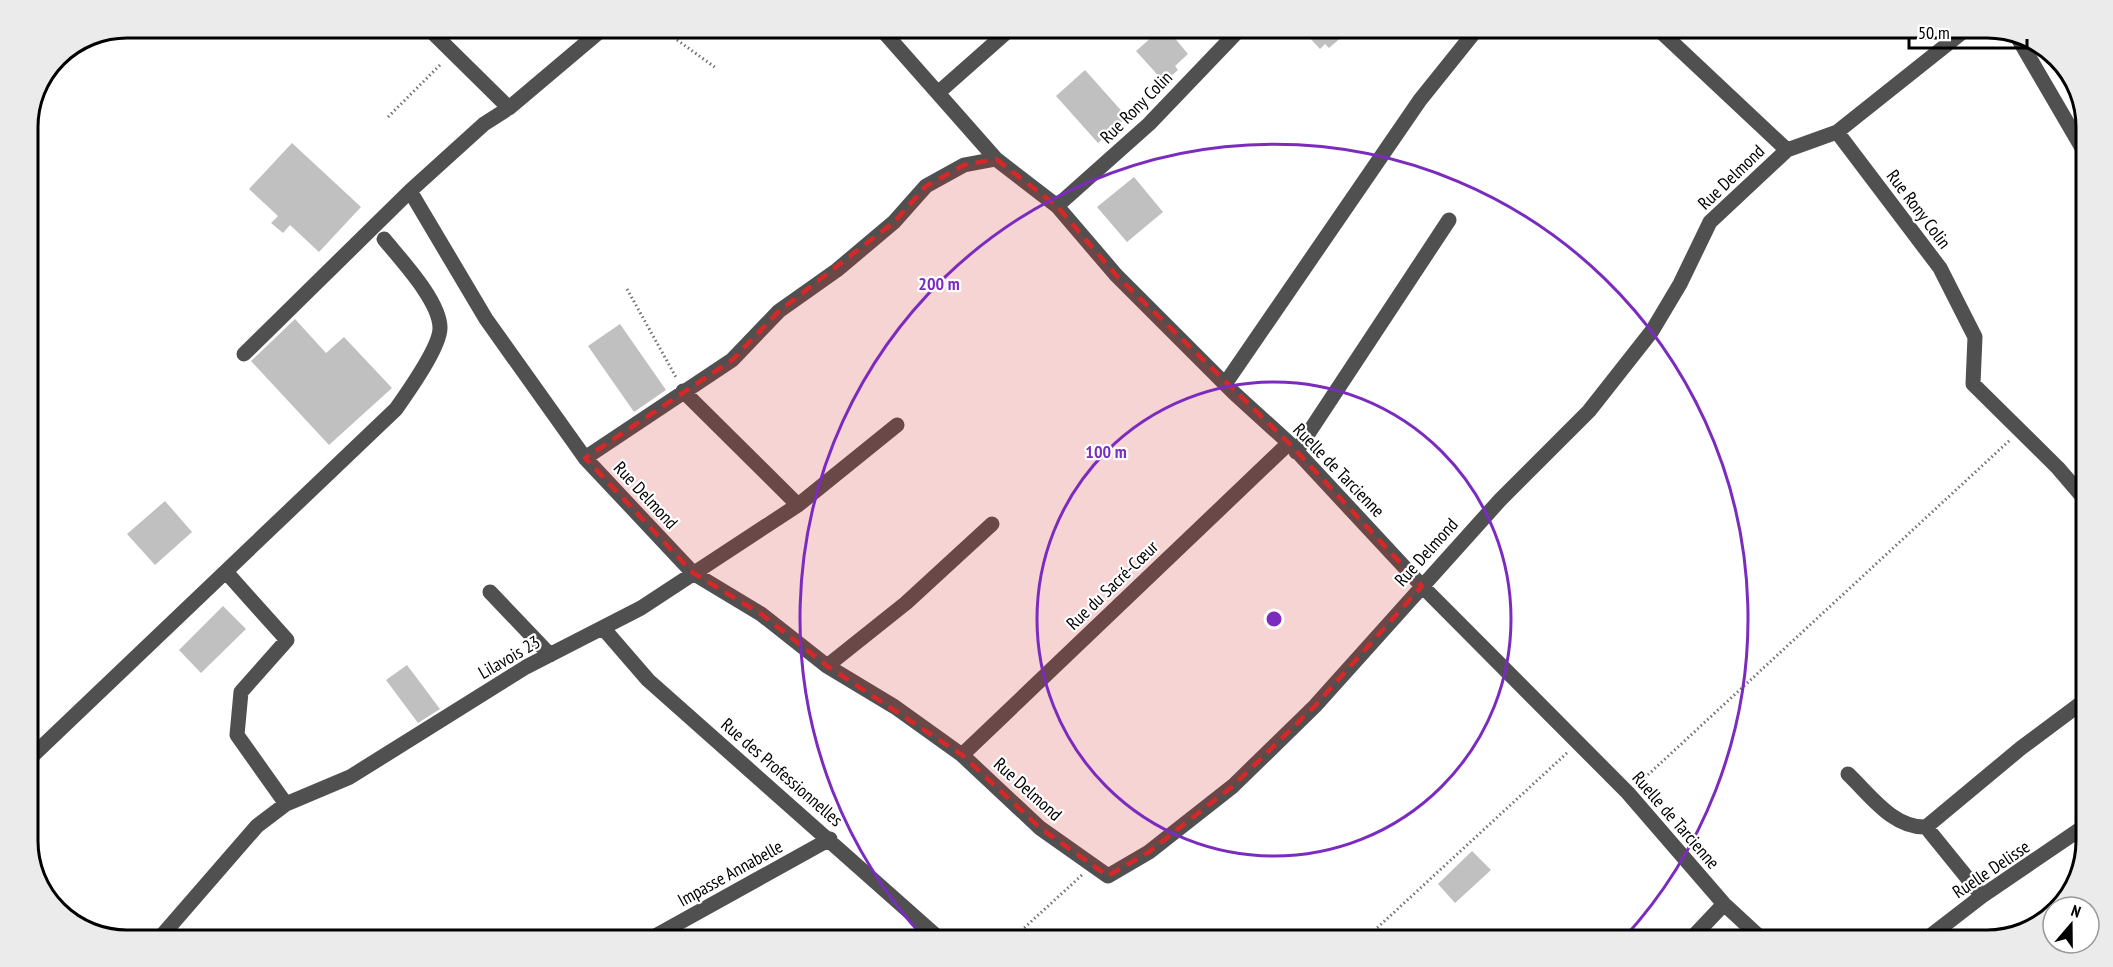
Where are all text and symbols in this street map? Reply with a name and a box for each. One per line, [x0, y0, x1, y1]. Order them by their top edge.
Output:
scale bar [1909, 12, 2028, 50]
text: 50 m [1918, 21, 1950, 44]
street label: Rue Rony Colin [1095, 66, 1177, 148]
street label: Rue Delmond [1693, 140, 1769, 214]
street label: Rue Rony Colin [1882, 165, 1956, 253]
text: 200 m [918, 272, 960, 295]
street label: Ruelle de Tarcienne [1288, 418, 1390, 522]
text: 100 m [1085, 440, 1127, 463]
street label: Rue Delmond [609, 456, 683, 534]
street label: Rue Delmond [1389, 513, 1463, 591]
street label: Rue du Sacré-Cœur [1061, 535, 1163, 635]
centre of rings [1264, 609, 1284, 629]
street label: Lilavois 23 [474, 630, 544, 684]
street label: Rue des Professionnelles [716, 713, 848, 831]
street label: Rue Delmond [989, 752, 1067, 826]
street label: Ruelle de Tarcienne [1627, 767, 1725, 873]
street label: Impasse Annabelle [673, 835, 787, 911]
street label: Ruelle Delisse [1948, 835, 2034, 903]
north arrow [2041, 895, 2101, 955]
text: N [2069, 900, 2084, 922]

